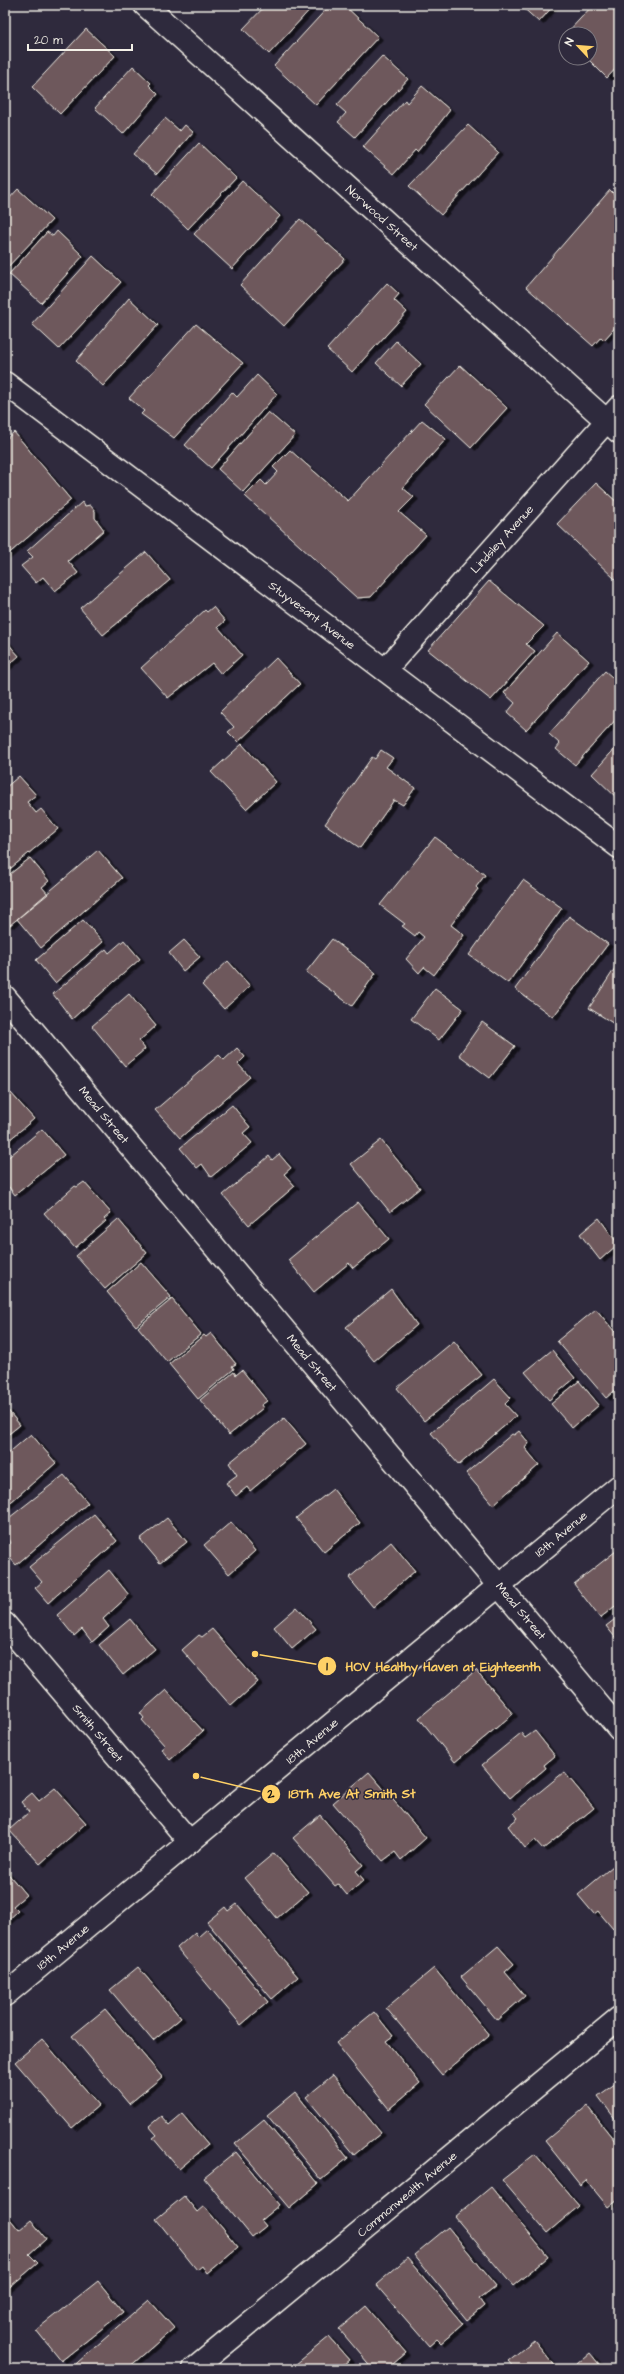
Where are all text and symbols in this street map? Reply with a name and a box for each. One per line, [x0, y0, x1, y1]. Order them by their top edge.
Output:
scale bar [28, 26, 132, 52]
north arrow [558, 26, 598, 66]
text: 20 m [34, 32, 63, 49]
text: N [561, 35, 578, 48]
street label: Norwood Street [342, 181, 422, 256]
street label: Lindsley Avenue [467, 501, 539, 578]
street label: Stuyvesant Avenue [264, 577, 359, 655]
street label: Mead Street [74, 1083, 133, 1148]
street label: Mead Street [282, 1331, 341, 1396]
street label: 18th Avenue [531, 1507, 592, 1561]
street label: Mead Street [491, 1579, 550, 1644]
callout: HOV Healthy Haven at Eighteenth [317, 1654, 548, 1679]
text: 1 [326, 1658, 328, 1675]
text: HOV Healthy Haven at Eighteenth [346, 1658, 541, 1678]
street label: Smith Street [68, 1700, 127, 1766]
street label: 18th Avenue [282, 1714, 343, 1768]
callout: 18Th Ave At Smith St [261, 1781, 424, 1806]
text: 18Th Ave At Smith St [289, 1785, 416, 1803]
text: 2 [267, 1786, 275, 1803]
street label: 18th Avenue [33, 1920, 94, 1974]
street label: Commonwealth Avenue [354, 2147, 461, 2241]

